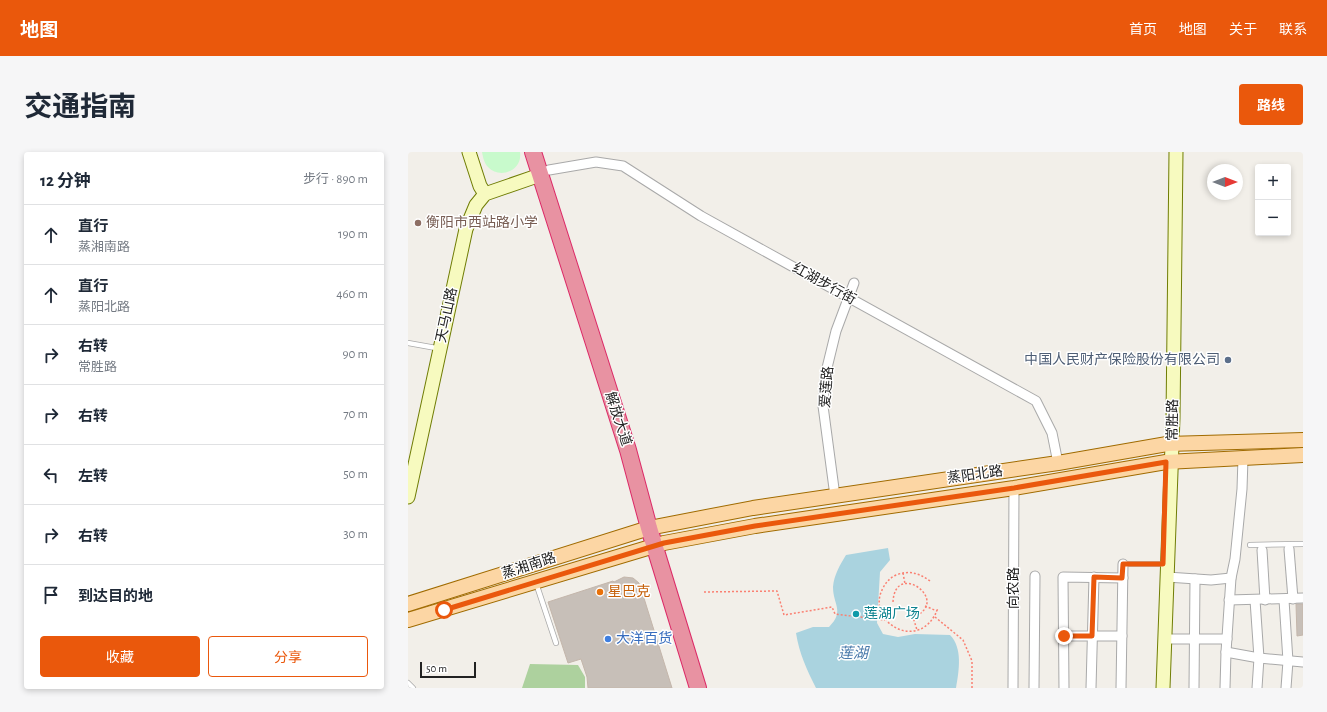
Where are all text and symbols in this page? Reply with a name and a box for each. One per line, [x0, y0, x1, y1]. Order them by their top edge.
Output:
text: 地图 [20, 21, 58, 40]
text: 首页 [1129, 23, 1157, 37]
text: 地图 [1179, 23, 1207, 37]
text: 关于 [1229, 23, 1257, 37]
text: 联系 [1279, 23, 1307, 37]
button: 路线 [1239, 84, 1303, 125]
text: 交通指南 [24, 94, 136, 122]
north arrow [1207, 164, 1243, 200]
map controls [1255, 164, 1291, 236]
button: + [1255, 164, 1291, 200]
text: 12 分钟 [40, 172, 91, 189]
text: 步行 · 890 m [303, 173, 368, 186]
button: − [1255, 200, 1291, 236]
place label: 衡阳市西站路小学 [426, 215, 538, 230]
marker: 衡阳市西站路小学 [413, 218, 423, 228]
text: 直行 [78, 219, 108, 234]
icon: ahead [40, 224, 62, 246]
text: 190 m [338, 228, 368, 241]
text: 蒸湘南路 [78, 241, 130, 254]
street label: 红湖步行街 [790, 260, 858, 307]
text: 直行 [78, 279, 108, 294]
icon: ahead [40, 284, 62, 306]
street label: 天马山路 [433, 286, 460, 344]
text: 460 m [336, 288, 368, 301]
text: 蒸阳北路 [78, 301, 130, 314]
text: 右转 [78, 339, 108, 354]
icon: right [40, 344, 62, 366]
text: 90 m [342, 348, 368, 361]
place label: 中国人民财产保险股份有限公司 [1024, 352, 1220, 367]
marker: 中国人民财产保险股份有限公司 [1223, 355, 1233, 365]
text: 常胜路 [78, 361, 117, 374]
street label: 爱莲路 [817, 365, 836, 409]
street label: 解放大道 [603, 390, 634, 448]
street label: 常胜路 [1165, 399, 1180, 441]
icon: right [40, 404, 62, 426]
text: 70 m [343, 408, 368, 421]
text: 右转 [78, 409, 108, 424]
street label: 蒸阳北路 [946, 462, 1004, 486]
icon: left [40, 464, 62, 486]
text: 50 m [343, 468, 368, 481]
text: 左转 [78, 469, 108, 484]
icon: right [40, 524, 62, 546]
text: 30 m [343, 528, 368, 541]
text: 右转 [78, 529, 108, 544]
street label: 蒸湘南路 [500, 550, 558, 581]
street label: 向农路 [1006, 567, 1021, 609]
icon: arrive [40, 584, 62, 606]
place label: 星巴克 [608, 584, 650, 599]
marker: 星巴克 [595, 587, 605, 597]
text: 到达目的地 [78, 589, 153, 604]
route start [435, 601, 453, 619]
place label: 莲湖广场 [864, 606, 920, 621]
marker: 莲湖广场 [851, 609, 861, 619]
route end [1055, 627, 1073, 645]
place label: 大洋百货 [616, 630, 672, 646]
marker: 大洋百货 [603, 634, 613, 644]
button: 收藏 [40, 636, 200, 677]
button: 分享 [208, 636, 368, 677]
water label: 莲湖 [838, 645, 870, 661]
scale bar [420, 660, 476, 679]
text: 50 m [426, 663, 447, 674]

